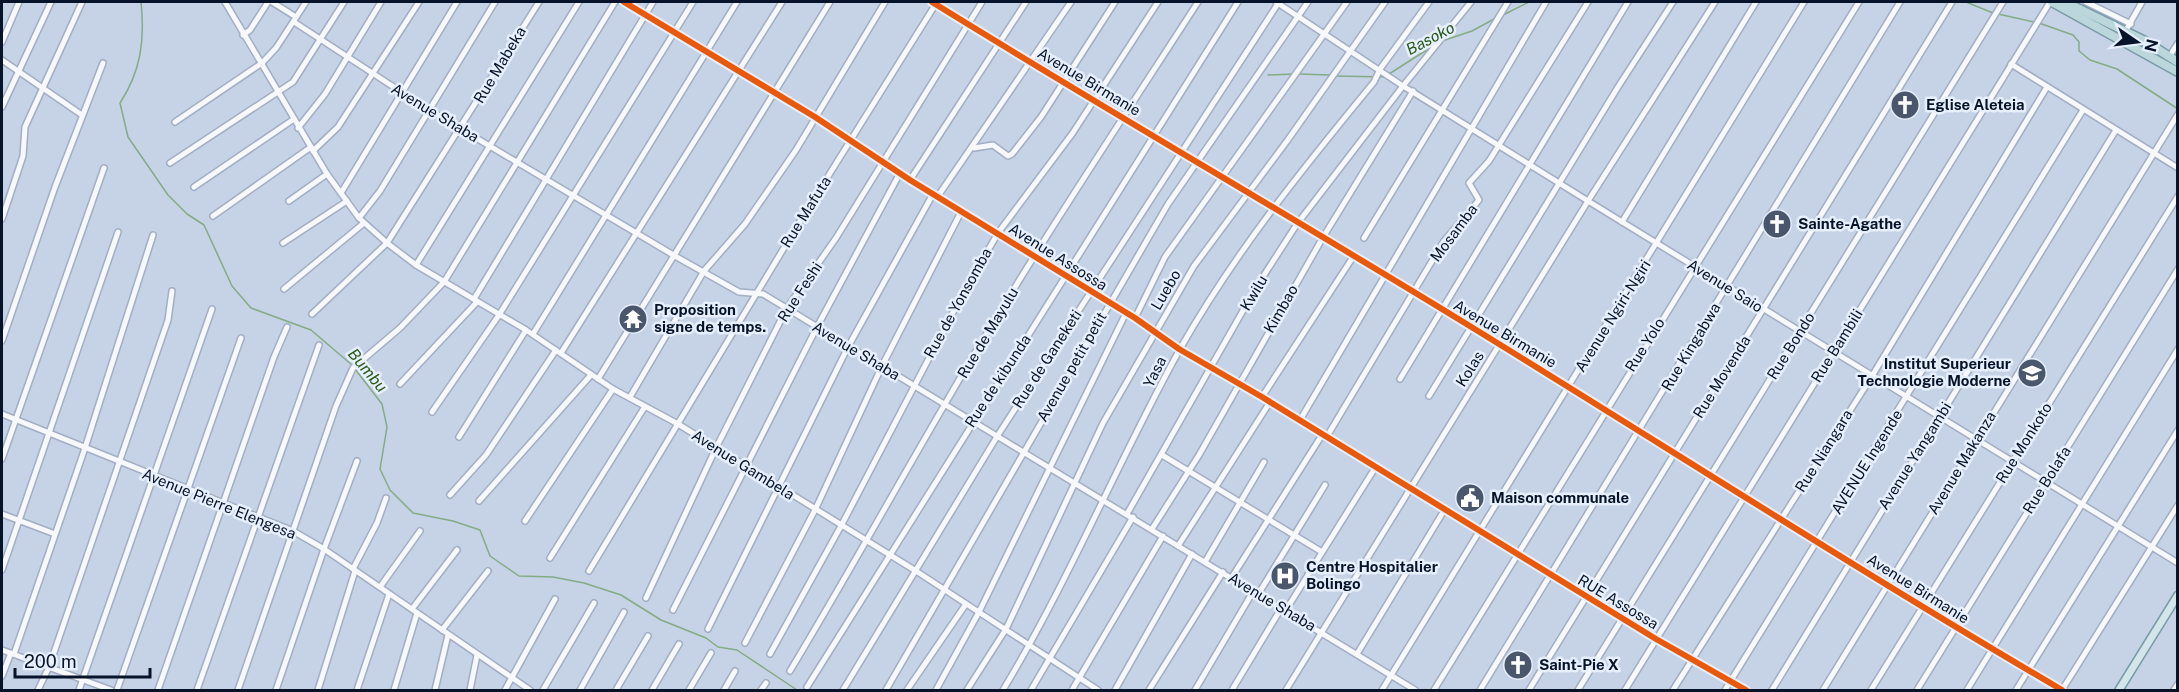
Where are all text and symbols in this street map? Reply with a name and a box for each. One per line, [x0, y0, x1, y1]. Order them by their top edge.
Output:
north arrow [2107, 12, 2167, 72]
water label: Basoko [1403, 18, 1458, 59]
street label: Rue Mabeka [470, 23, 529, 106]
text: N [2140, 37, 2162, 54]
street label: Avenue Birmanie [1035, 44, 1144, 119]
street label: Avenue Shaba [388, 80, 482, 145]
church icon: Eglise Aleteia [1889, 89, 1921, 121]
place label: Eglise Aleteia [1926, 96, 2024, 113]
street label: Rue Mafuta [777, 173, 834, 250]
street label: Mosamba [1426, 201, 1481, 265]
church icon: Sainte-Agathe [1761, 208, 1793, 240]
place label: Sainte-Agathe [1798, 215, 1902, 232]
street label: Avenue Assossa [1006, 220, 1110, 294]
street label: Rue de Yonsomba [920, 245, 995, 361]
street label: Avenue Saio [1684, 256, 1766, 315]
street label: Avenue Ngiri-Ngiri [1571, 257, 1654, 375]
street label: Rue Feshi [774, 259, 825, 325]
street label: Luebo [1147, 267, 1184, 313]
street label: Kwilu [1236, 272, 1271, 313]
street label: Kimbao [1260, 282, 1301, 336]
street label: Rue de Mayulu [954, 284, 1021, 381]
street label: Avenue Birmanie [1451, 296, 1560, 371]
street label: Rue Kingabwa [1658, 300, 1723, 394]
place label: Proposition signe de temps. [654, 301, 766, 335]
temple icon: Proposition signe de temps. [617, 303, 649, 335]
street label: Rue de Ganeketi [1008, 306, 1085, 411]
street label: Rue Bambili [1807, 306, 1866, 385]
street label: Avenue petit petit [1033, 309, 1110, 425]
street label: Rue Bondo [1763, 309, 1818, 382]
street label: Rue Yolo [1621, 315, 1668, 375]
street label: Avenue Shaba [809, 318, 903, 383]
street label: Rue de kibunda [961, 331, 1034, 430]
street label: Rue Movenda [1689, 332, 1754, 421]
water label: Bumbu [344, 345, 391, 396]
street label: Kolas [1452, 348, 1487, 390]
street label: Yasa [1140, 354, 1169, 390]
place label: Institut Superieur Technologie Moderne [1858, 355, 2011, 389]
school or university icon: Institut Superieur Technologie Moderne [2016, 357, 2048, 389]
street label: Avenue Yangambi [1875, 399, 1954, 512]
street label: Rue Monkoto [1992, 399, 2055, 486]
street label: Rue Niangara [1791, 406, 1856, 495]
street label: AVENUE Ingende [1828, 406, 1906, 517]
street label: Avenue Makanza [1924, 408, 1999, 517]
street label: Avenue Gambela [689, 426, 798, 503]
street label: Rue Bolafa [2019, 443, 2074, 517]
street label: Avenue Pierre Elengesa [140, 465, 299, 542]
public building icon: Maison communale [1454, 482, 1486, 514]
place label: Maison communale [1491, 489, 1629, 506]
street label: Avenue Birmanie [1864, 550, 1972, 627]
place label: Centre Hospitalier Bolingo [1306, 558, 1438, 592]
hospital icon: Centre Hospitalier Bolingo [1269, 560, 1301, 592]
street label: Avenue Shaba [1225, 569, 1319, 634]
street label: RUE Assossa [1575, 571, 1662, 632]
scale bar [15, 641, 150, 679]
church icon: Saint-Pie X [1502, 649, 1534, 681]
text: 200 m [24, 651, 77, 672]
place label: Saint-Pie X [1539, 656, 1619, 673]

